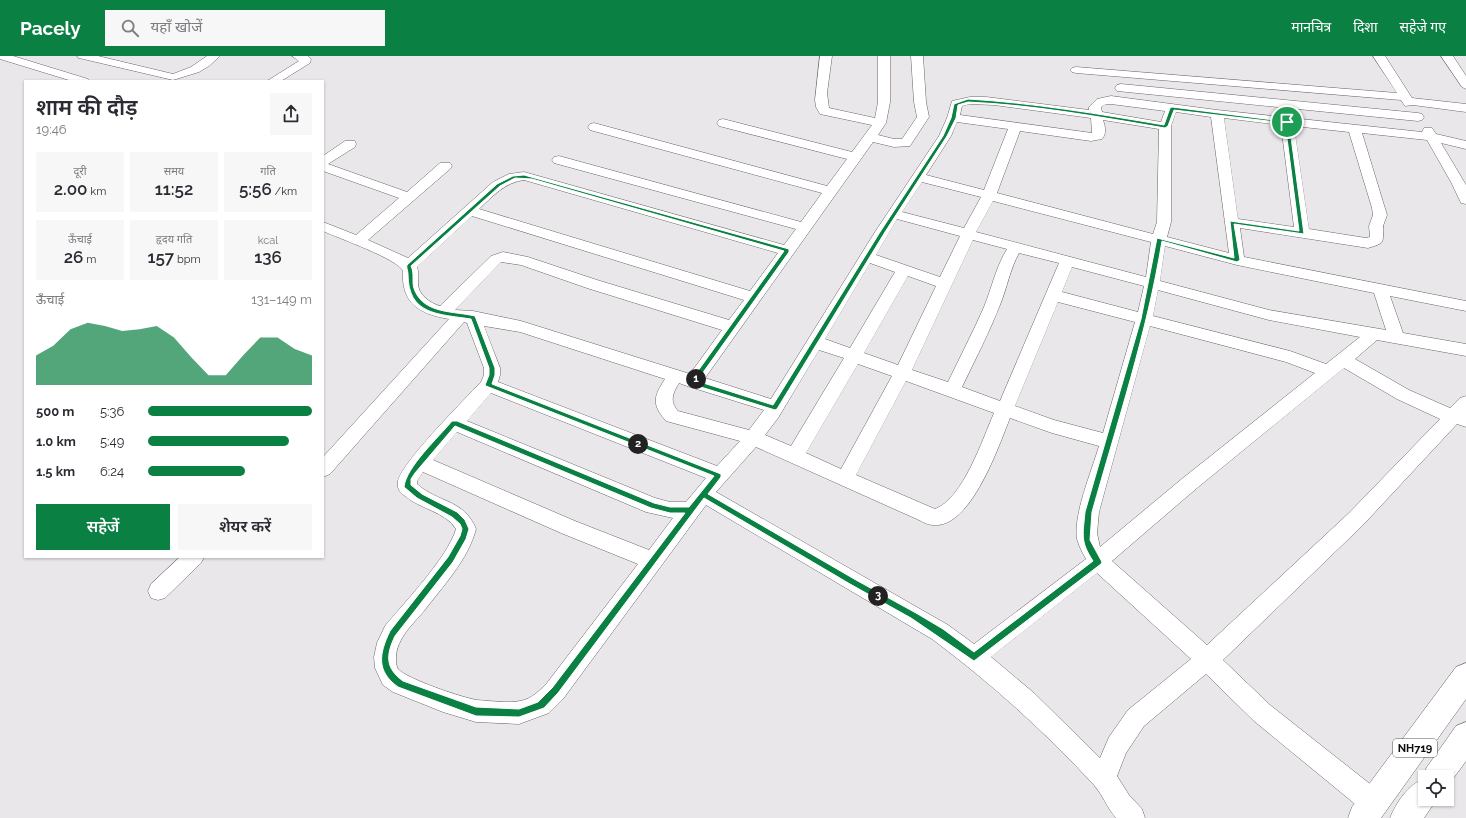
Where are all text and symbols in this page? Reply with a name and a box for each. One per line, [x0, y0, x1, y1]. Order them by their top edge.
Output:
search box [105, 10, 385, 46]
text: Pacely [20, 17, 81, 39]
icon: search [119, 17, 141, 39]
text: यहाँ खोजें [151, 18, 202, 36]
text: मानचित्र [1291, 19, 1331, 35]
text: दिशा [1353, 19, 1378, 35]
text: सहेजे गए [1400, 19, 1446, 35]
button: share [270, 93, 312, 135]
text: शाम की दौड़ [36, 94, 137, 120]
pin [1270, 105, 1304, 139]
icon: arrive [1276, 111, 1298, 133]
text: 19:46 [36, 122, 67, 137]
text: दूरी [73, 165, 87, 178]
text: समय [164, 165, 184, 178]
text: गति [260, 165, 276, 178]
text: 2.00 [54, 179, 88, 199]
text: 11:52 [155, 179, 193, 199]
text: 5:56 [239, 179, 272, 199]
text: km [88, 185, 106, 198]
text: /km [272, 185, 297, 198]
text: ऊँचाई [68, 233, 92, 246]
text: हृदय गति [156, 233, 192, 246]
text: kcal [258, 234, 278, 247]
text: 26 [64, 247, 83, 267]
text: 157 [147, 247, 174, 267]
text: 136 [254, 247, 282, 267]
text: m [83, 253, 96, 266]
text: bpm [174, 253, 201, 266]
text: ऊँचाई [36, 292, 64, 307]
text: 131–149 m [251, 292, 312, 307]
pin: 1 [686, 369, 706, 389]
text: 1 [693, 372, 699, 385]
text: 500 m [36, 404, 74, 419]
text: 5:36 [100, 404, 124, 419]
text: 1.0 km [36, 434, 76, 449]
text: 5:49 [100, 434, 124, 449]
pin: 2 [628, 434, 648, 454]
text: 2 [635, 437, 641, 450]
text: 1.5 km [36, 464, 75, 479]
text: 6:24 [100, 464, 124, 479]
button: सहेजें [36, 504, 170, 550]
button: शेयर करें [178, 504, 312, 550]
pin: 3 [868, 586, 888, 606]
text: 3 [875, 589, 881, 602]
road number: NH719 [1393, 739, 1437, 757]
map controls [1418, 770, 1454, 806]
button: locate [1418, 770, 1454, 806]

